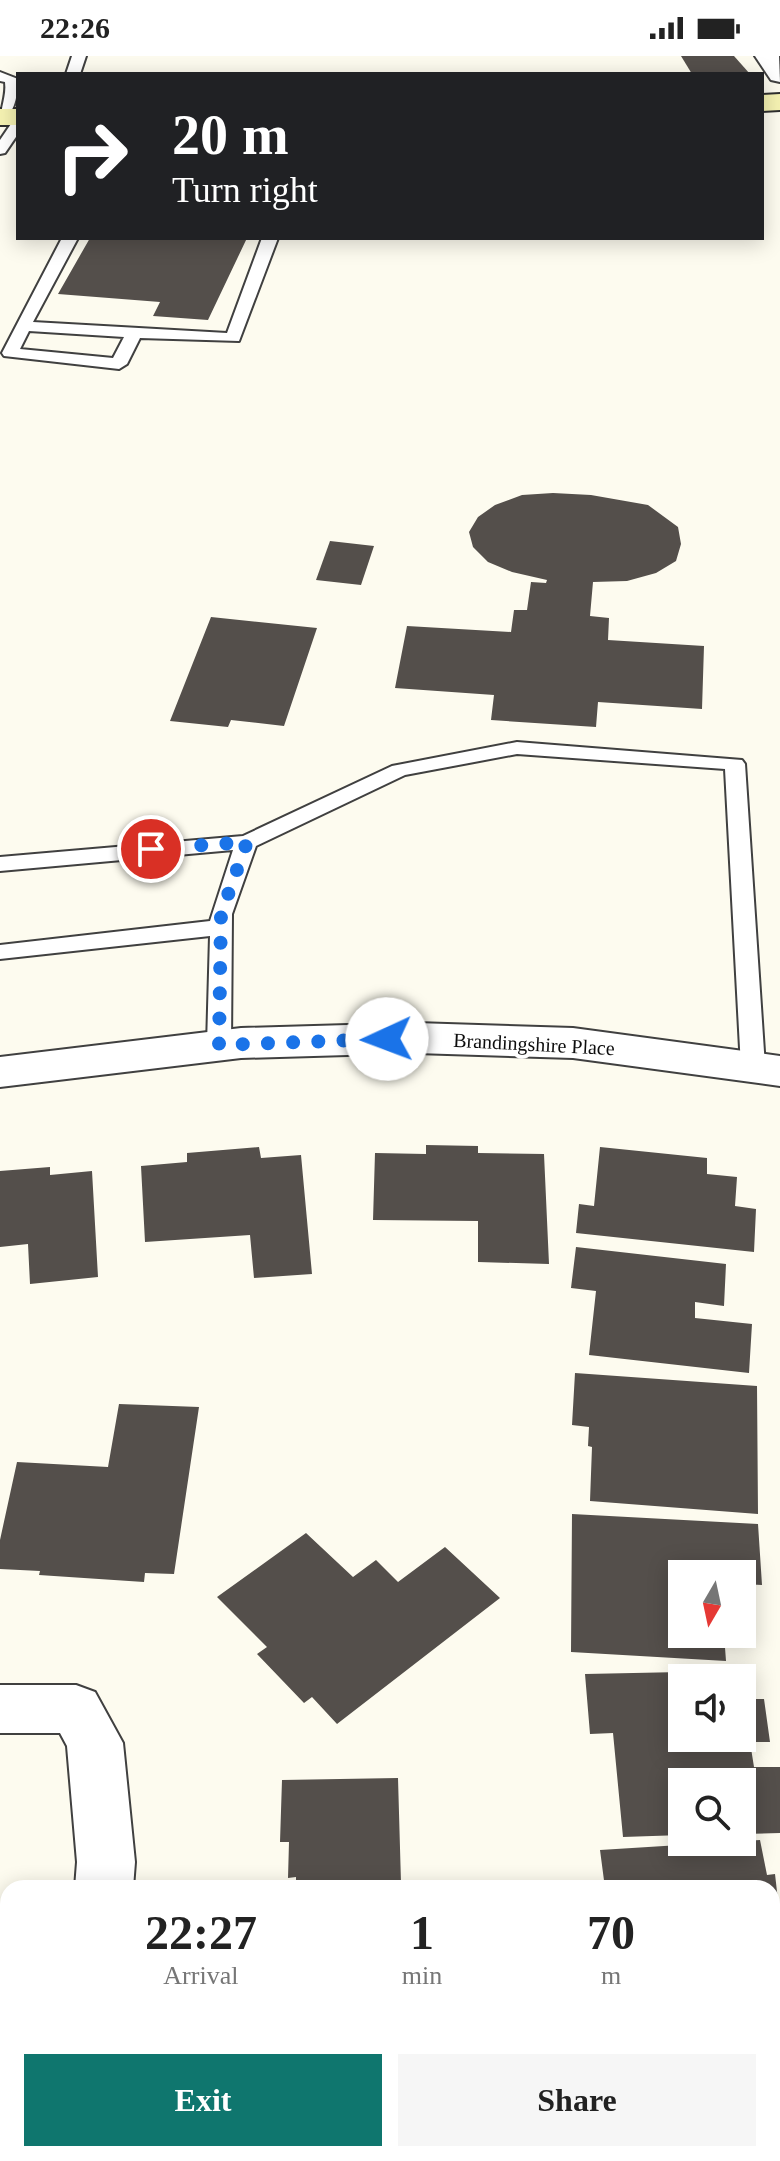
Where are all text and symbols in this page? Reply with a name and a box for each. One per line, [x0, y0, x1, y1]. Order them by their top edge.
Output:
text: 22:26 [40, 11, 110, 44]
icon: right [40, 104, 144, 208]
text: 20 m [172, 104, 289, 166]
text: Turn right [172, 170, 318, 210]
pin [117, 815, 185, 883]
icon: arrive [129, 827, 173, 871]
position arrow [345, 997, 429, 1081]
street label: Brandingshire Place [453, 1029, 615, 1060]
north arrow [668, 1560, 756, 1648]
map controls [668, 1560, 756, 1856]
button: sound [668, 1664, 756, 1752]
button: search [668, 1768, 756, 1856]
text: 22:27 [145, 1906, 257, 1959]
text: 1 [410, 1906, 434, 1959]
text: 70 [587, 1906, 635, 1959]
text: Arrival [163, 1961, 238, 1990]
text: min [402, 1961, 442, 1990]
text: m [601, 1961, 621, 1990]
button: Exit [24, 2054, 382, 2146]
button: Share [398, 2054, 756, 2146]

